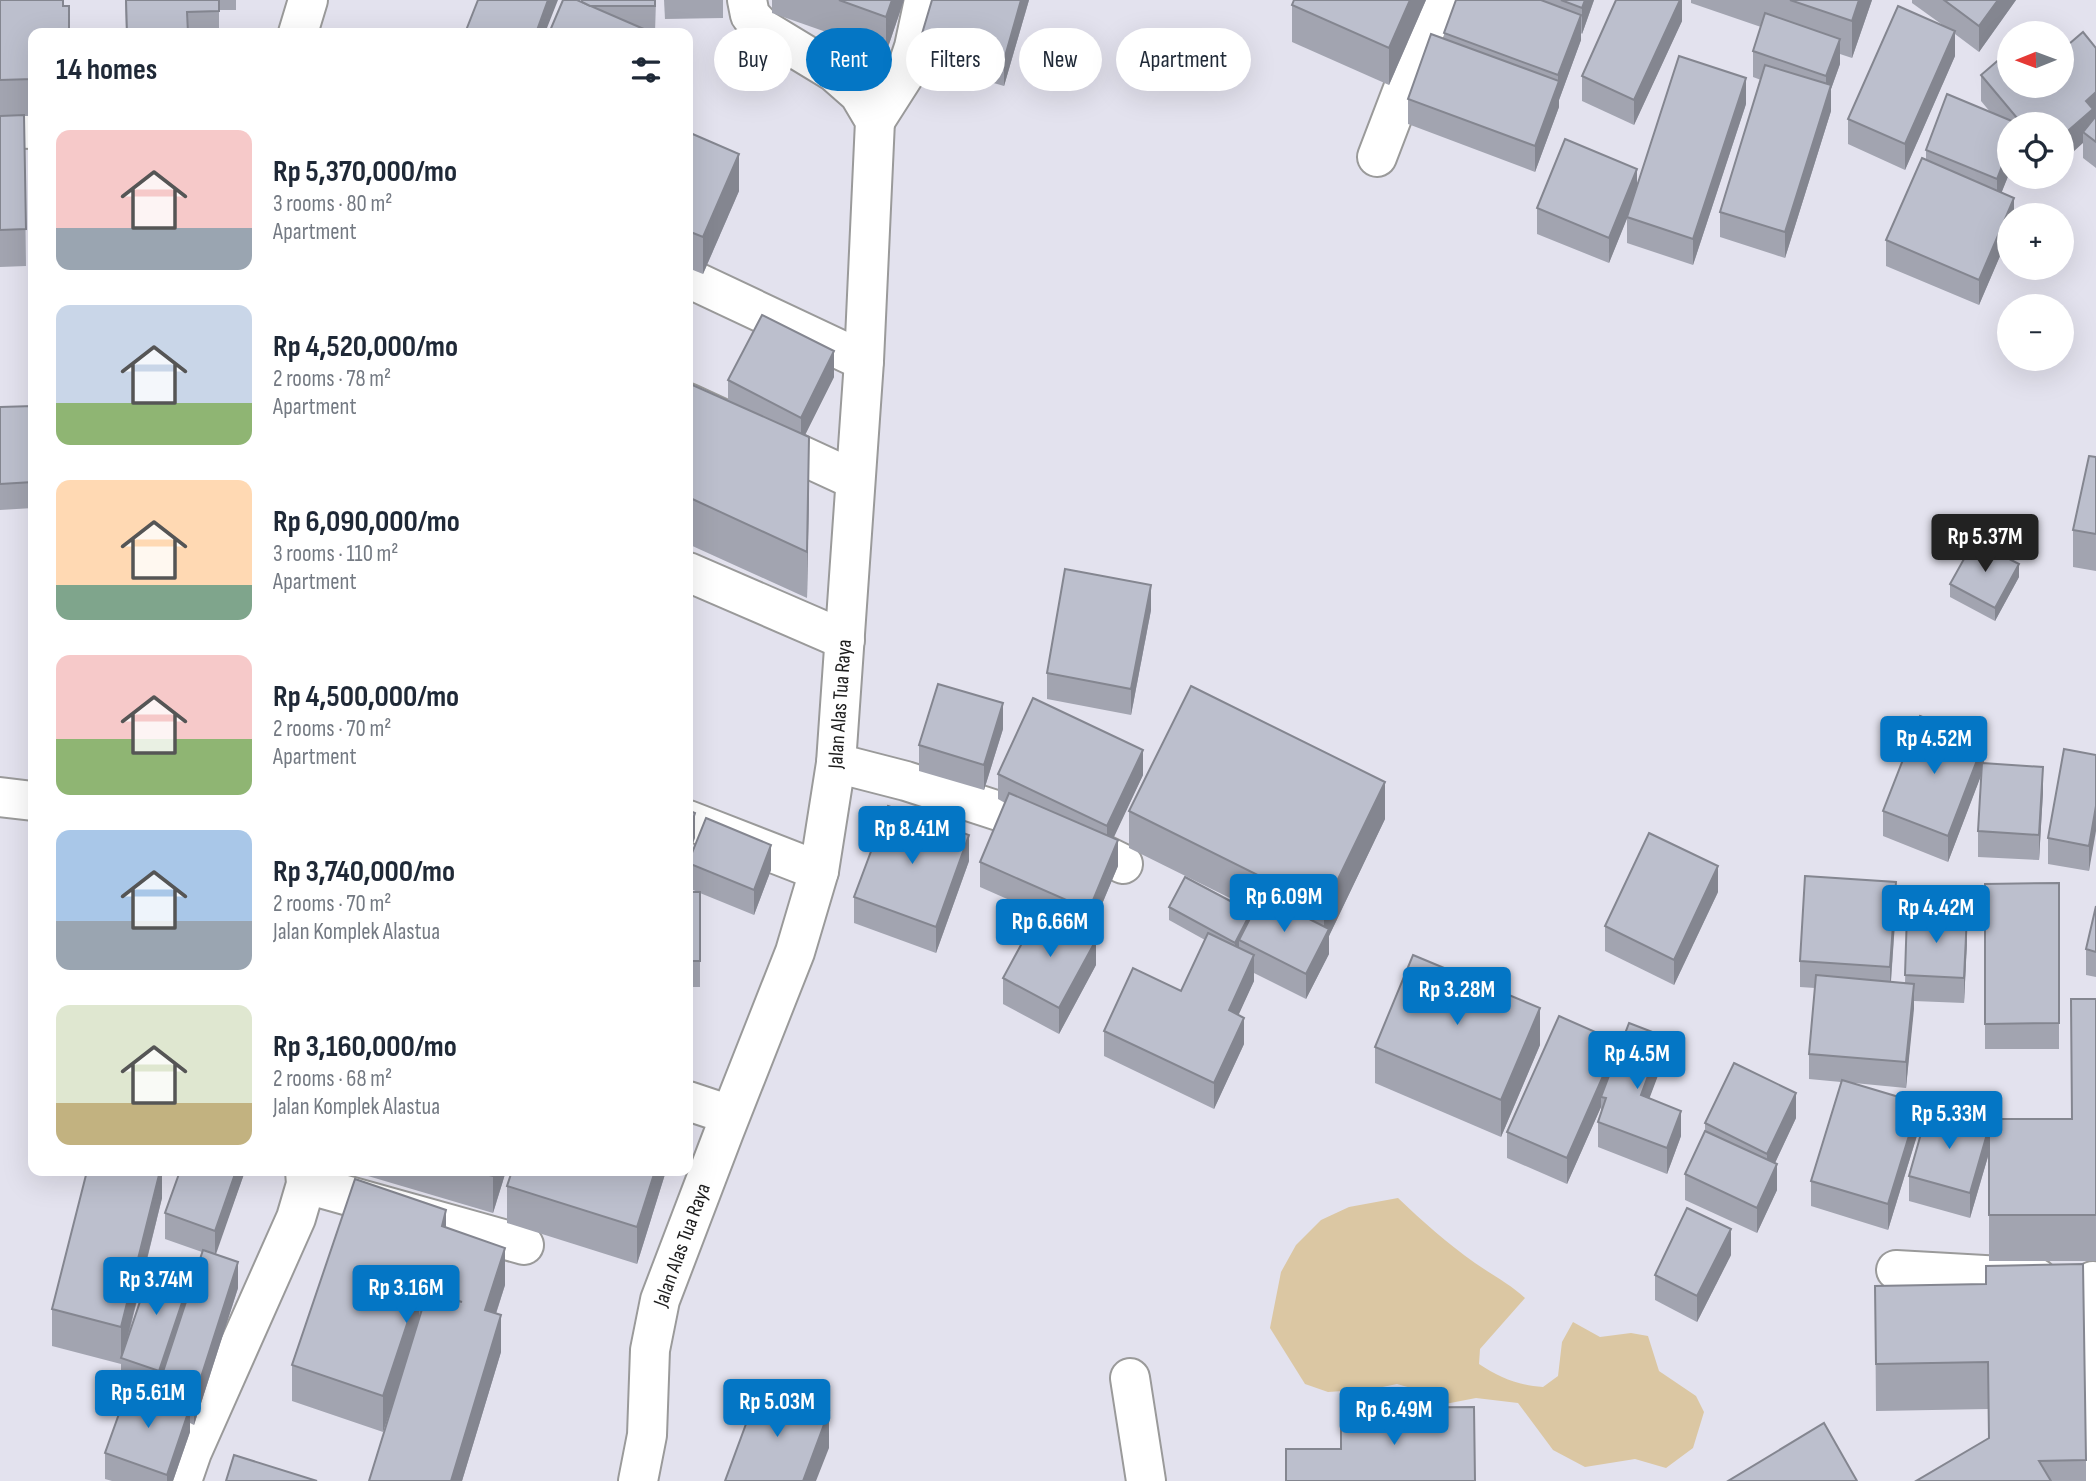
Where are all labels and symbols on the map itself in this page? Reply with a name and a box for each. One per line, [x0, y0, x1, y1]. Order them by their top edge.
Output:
north arrow [1997, 21, 2074, 98]
pin: Rp 5.37M [1913, 514, 2057, 574]
street label: Jalan Alas Tua Raya [823, 639, 857, 770]
pin: Rp 4.52M [1862, 716, 2006, 776]
pin: Rp 8.41M [840, 806, 984, 866]
pin: Rp 6.09M [1212, 874, 1356, 934]
pin: Rp 4.42M [1864, 886, 2008, 945]
pin: Rp 6.66M [978, 900, 1122, 959]
pin: Rp 3.28M [1385, 968, 1529, 1027]
pin: Rp 4.5M [1572, 1032, 1702, 1091]
pin: Rp 5.33M [1877, 1092, 2021, 1151]
street label: Jalan Alas Tua Raya [648, 1180, 716, 1311]
pin: Rp 3.74M [84, 1258, 228, 1317]
pin: Rp 3.16M [334, 1266, 478, 1325]
pin: Rp 5.61M [76, 1370, 220, 1430]
pin: Rp 5.03M [705, 1380, 849, 1439]
pin: Rp 6.49M [1322, 1388, 1466, 1447]

